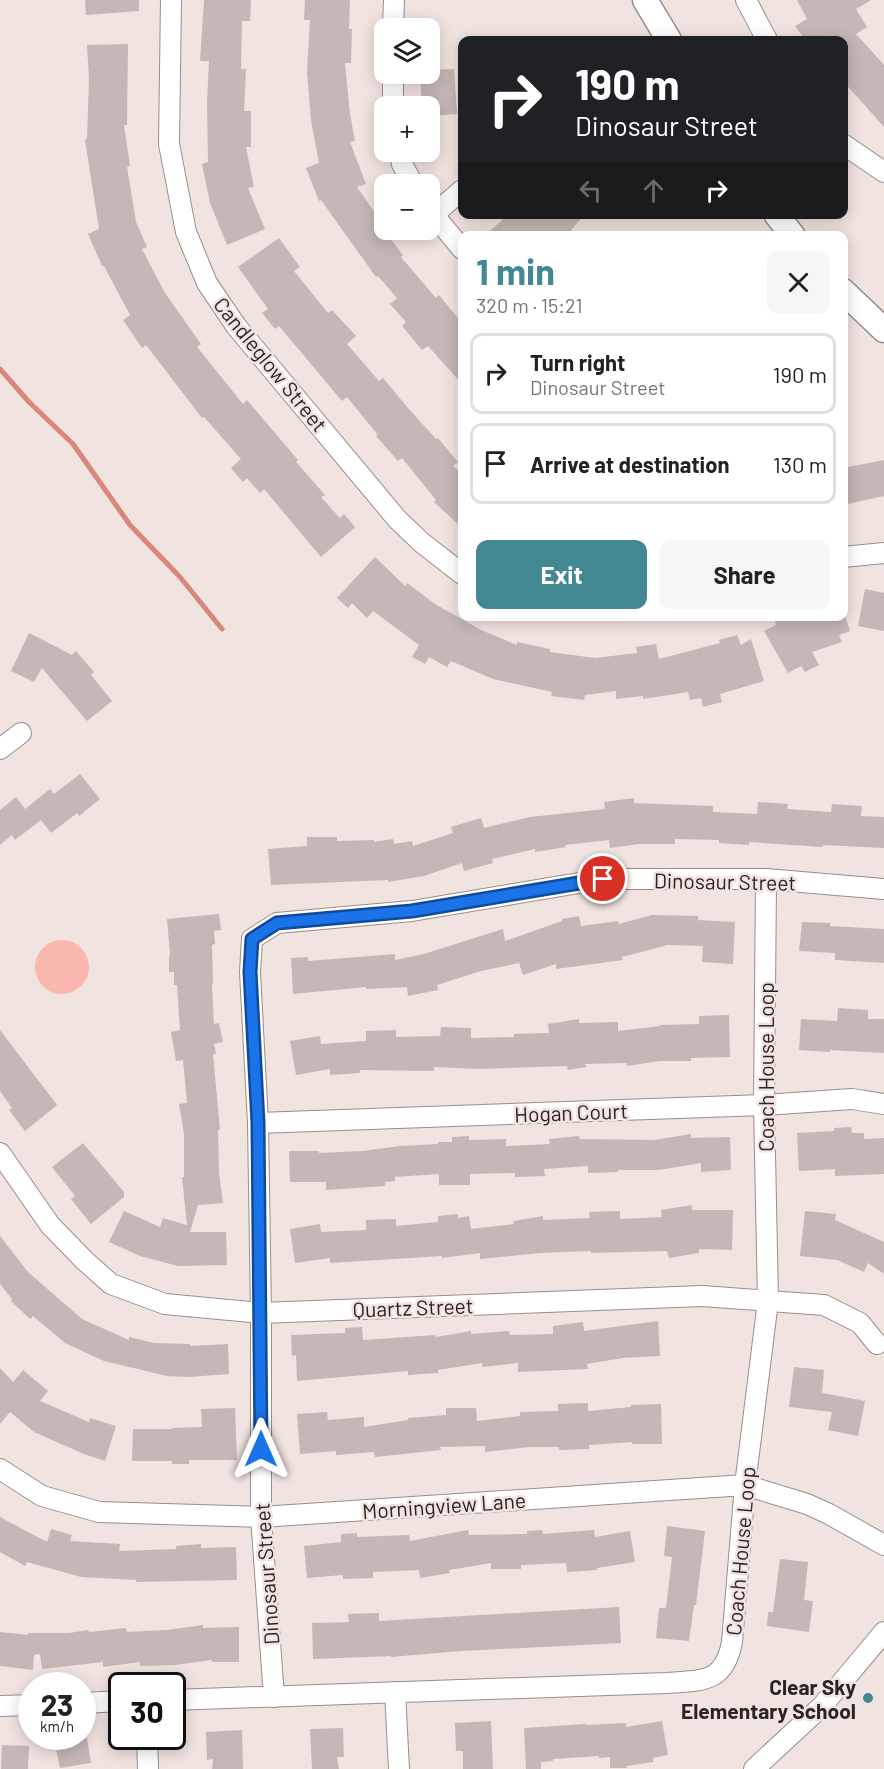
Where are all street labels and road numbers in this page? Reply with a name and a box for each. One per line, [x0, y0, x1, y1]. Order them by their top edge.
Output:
street label: Candleglow Street [209, 292, 333, 436]
street label: Dinosaur Street [654, 867, 796, 895]
street label: Coach House Loop [753, 982, 778, 1152]
street label: Hogan Court [514, 1098, 628, 1126]
street label: Quartz Street [352, 1292, 474, 1322]
street label: Coach House Loop [720, 1465, 760, 1637]
street label: Morningview Lane [361, 1487, 527, 1523]
street label: Dinosaur Street [249, 1502, 283, 1646]

